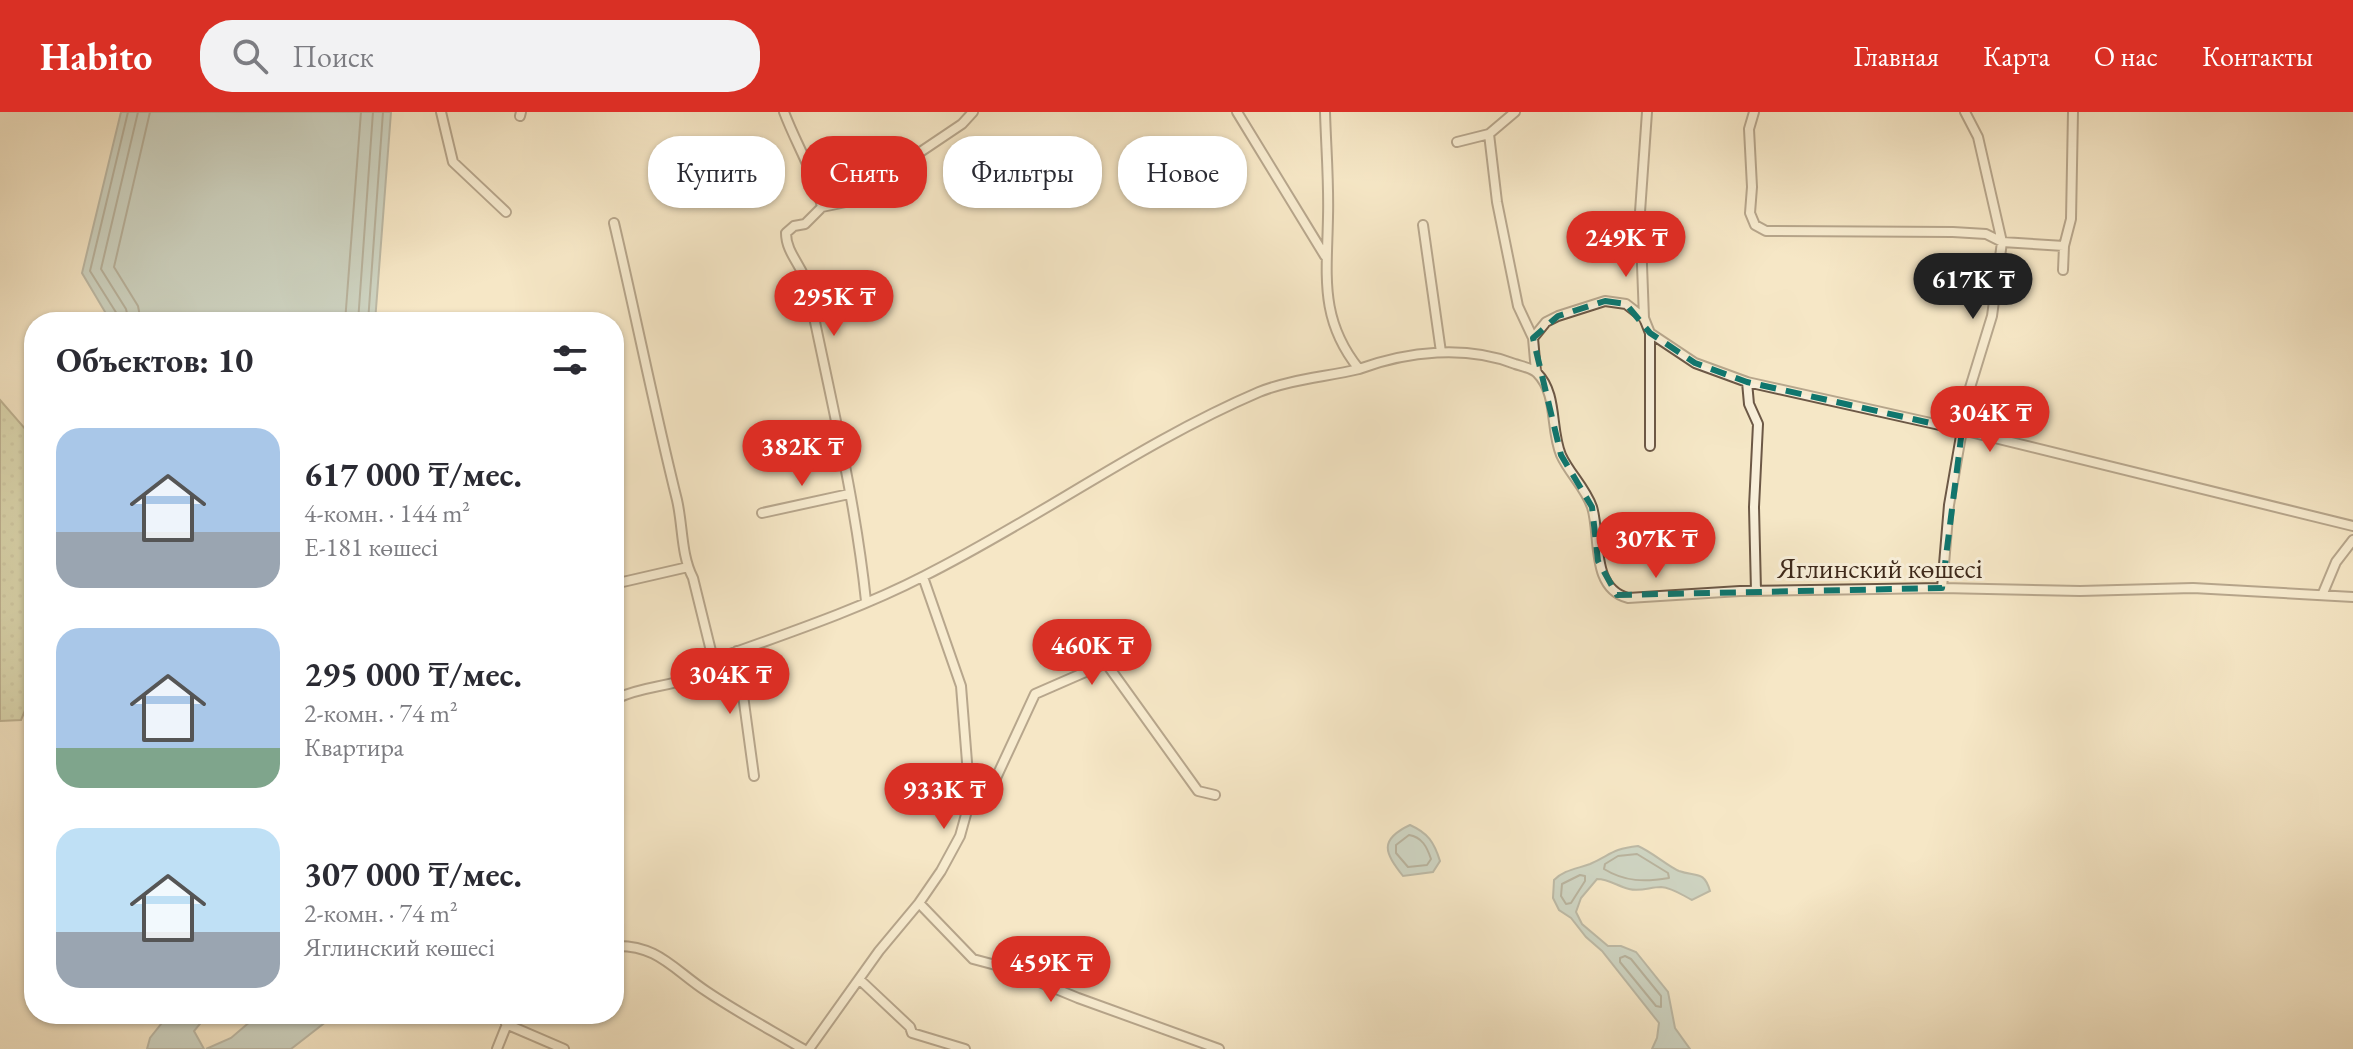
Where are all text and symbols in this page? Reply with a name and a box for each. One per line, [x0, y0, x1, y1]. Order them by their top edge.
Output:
search box [200, 20, 760, 92]
text: Habito [40, 32, 152, 81]
icon: search [228, 34, 272, 78]
text: Поиск [292, 37, 374, 76]
text: Главная [1854, 38, 1939, 74]
text: Карта [1983, 38, 2050, 74]
text: О нас [2094, 38, 2158, 74]
text: Контакты [2202, 38, 2313, 74]
chip: Купить [648, 136, 785, 208]
chip: Снять [801, 136, 927, 208]
chip: Фильтры [943, 136, 1102, 208]
chip: Новое [1118, 136, 1247, 208]
pin: 249K ₸ [1561, 211, 1691, 279]
text: 249K ₸ [1584, 220, 1668, 254]
pin: 617K ₸ [1908, 253, 2038, 321]
text: 617K ₸ [1931, 262, 2015, 296]
pin: 295K ₸ [769, 270, 899, 338]
text: 295K ₸ [792, 279, 876, 313]
text: Объектов: 10 [56, 338, 253, 382]
icon: filters [548, 338, 592, 382]
pin: 304K ₸ [1925, 386, 2055, 454]
text: 304K ₸ [1948, 395, 2032, 429]
pin: 382K ₸ [737, 420, 867, 488]
text: 382K ₸ [760, 429, 844, 463]
text: 617 000 ₸/мес. [304, 452, 522, 496]
icon: home [120, 460, 216, 556]
text: 4-комн. · 144 m² [304, 496, 470, 530]
pin: 307K ₸ [1591, 512, 1721, 580]
text: 307K ₸ [1614, 521, 1698, 555]
text: Е-181 көшесі [304, 530, 438, 564]
street label: Яглинский көшесі [1776, 550, 1983, 586]
pin: 460K ₸ [1027, 619, 1157, 687]
text: 460K ₸ [1050, 628, 1134, 662]
pin: 304K ₸ [665, 648, 795, 716]
text: 295 000 ₸/мес. [304, 652, 522, 696]
text: 304K ₸ [688, 657, 772, 691]
icon: home [120, 660, 216, 756]
text: 2-комн. · 74 m² [304, 696, 458, 730]
text: Квартира [304, 730, 404, 764]
pin: 933K ₸ [879, 763, 1009, 831]
text: 933K ₸ [902, 772, 986, 806]
text: 307 000 ₸/мес. [304, 852, 522, 896]
icon: home [120, 860, 216, 956]
text: 2-комн. · 74 m² [304, 896, 458, 930]
text: Яглинский көшесі [304, 930, 495, 964]
pin: 459K ₸ [986, 936, 1116, 1004]
text: 459K ₸ [1009, 945, 1093, 979]

